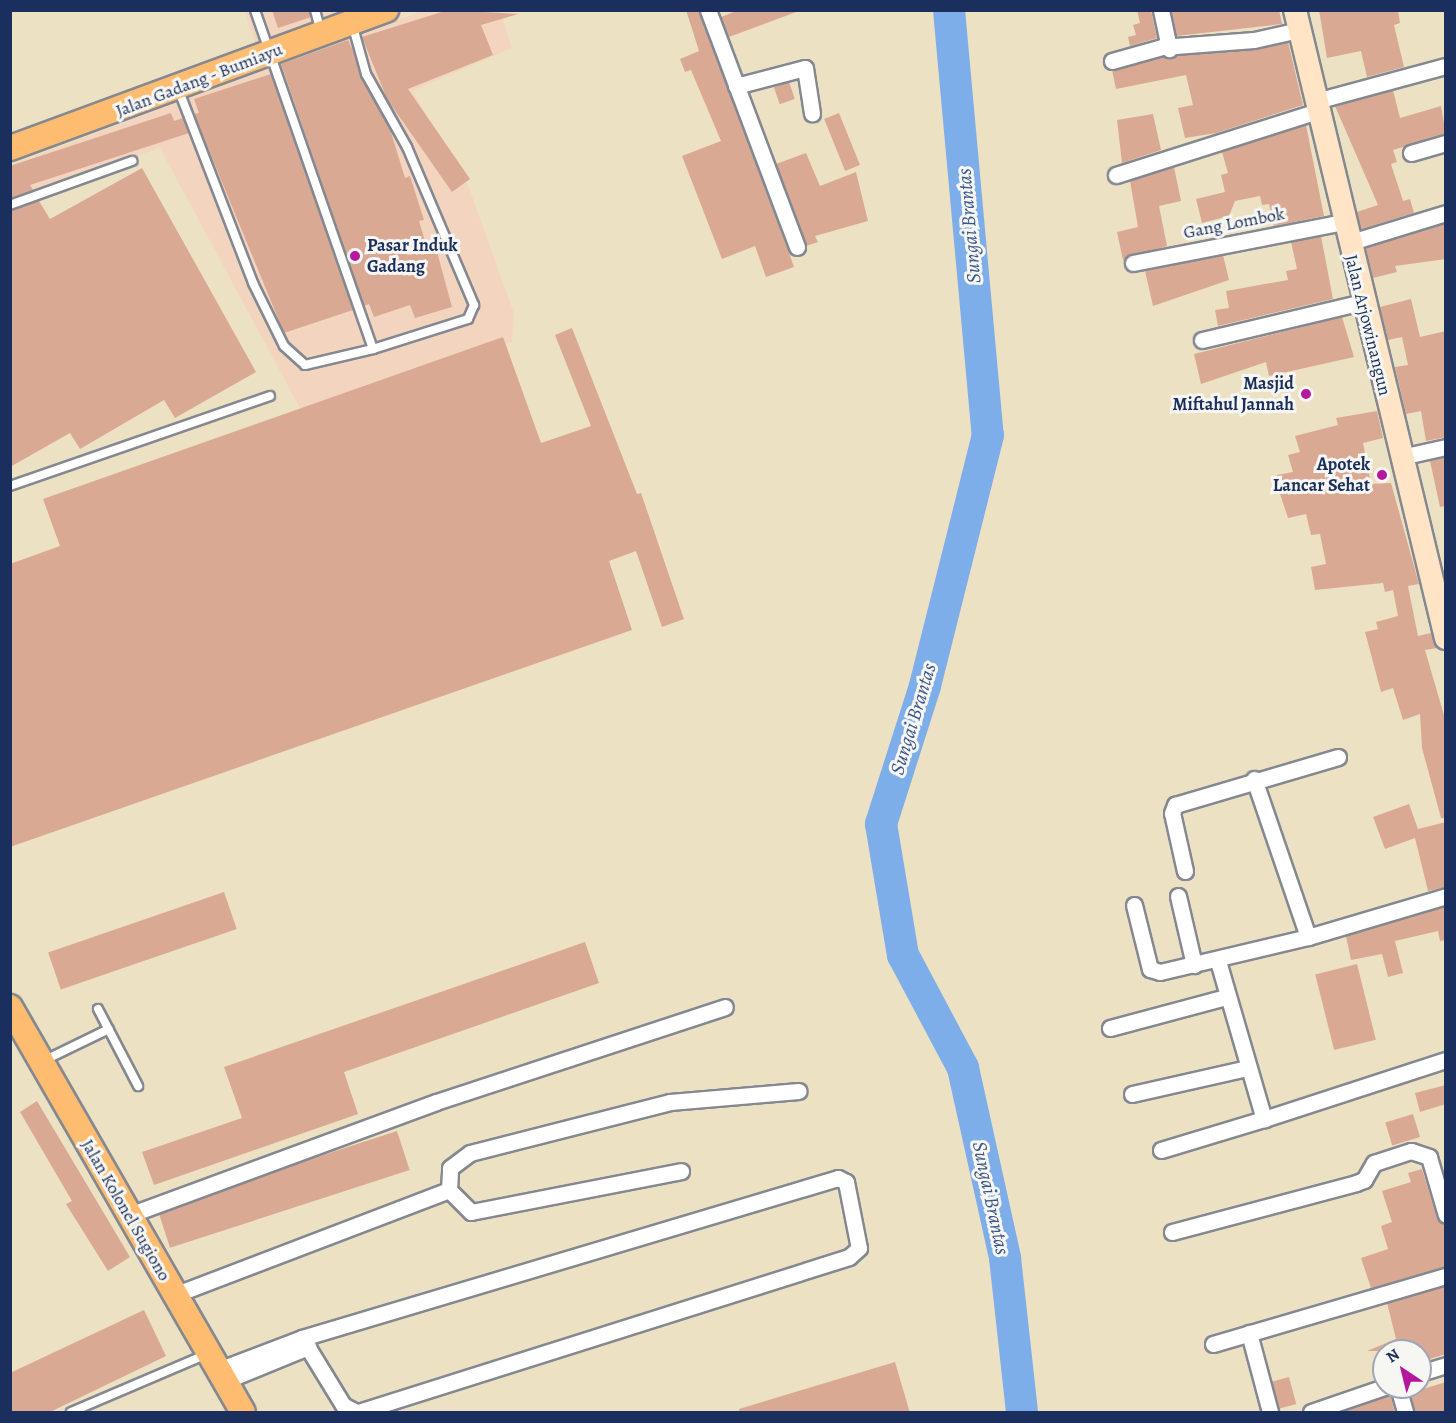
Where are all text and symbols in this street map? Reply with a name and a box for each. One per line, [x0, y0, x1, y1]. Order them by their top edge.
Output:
street label: Jalan Gadang - Bumiayu [112, 38, 286, 122]
water label: Sungai Brantas [952, 168, 986, 284]
street label: Gang Lombok [1181, 203, 1287, 243]
place label: Pasar Induk Gadang [367, 235, 458, 278]
marker: Pasar Induk Gadang [348, 249, 362, 263]
street label: Jalan Arjowinangun [1340, 252, 1396, 398]
place label: Masjid Miftahul Jannah [1173, 373, 1294, 416]
marker: Masjid Miftahul Jannah [1299, 387, 1313, 401]
place label: Apotek Lancar Sehat [1273, 454, 1370, 496]
marker: Apotek Lancar Sehat [1375, 468, 1389, 482]
water label: Sungai Brantas [885, 660, 941, 778]
street label: Jalan Kolonel Sugiono [77, 1135, 175, 1285]
water label: Sungai Brantas [967, 1139, 1015, 1257]
north arrow [1372, 1339, 1432, 1399]
text: N [1382, 1344, 1404, 1368]

